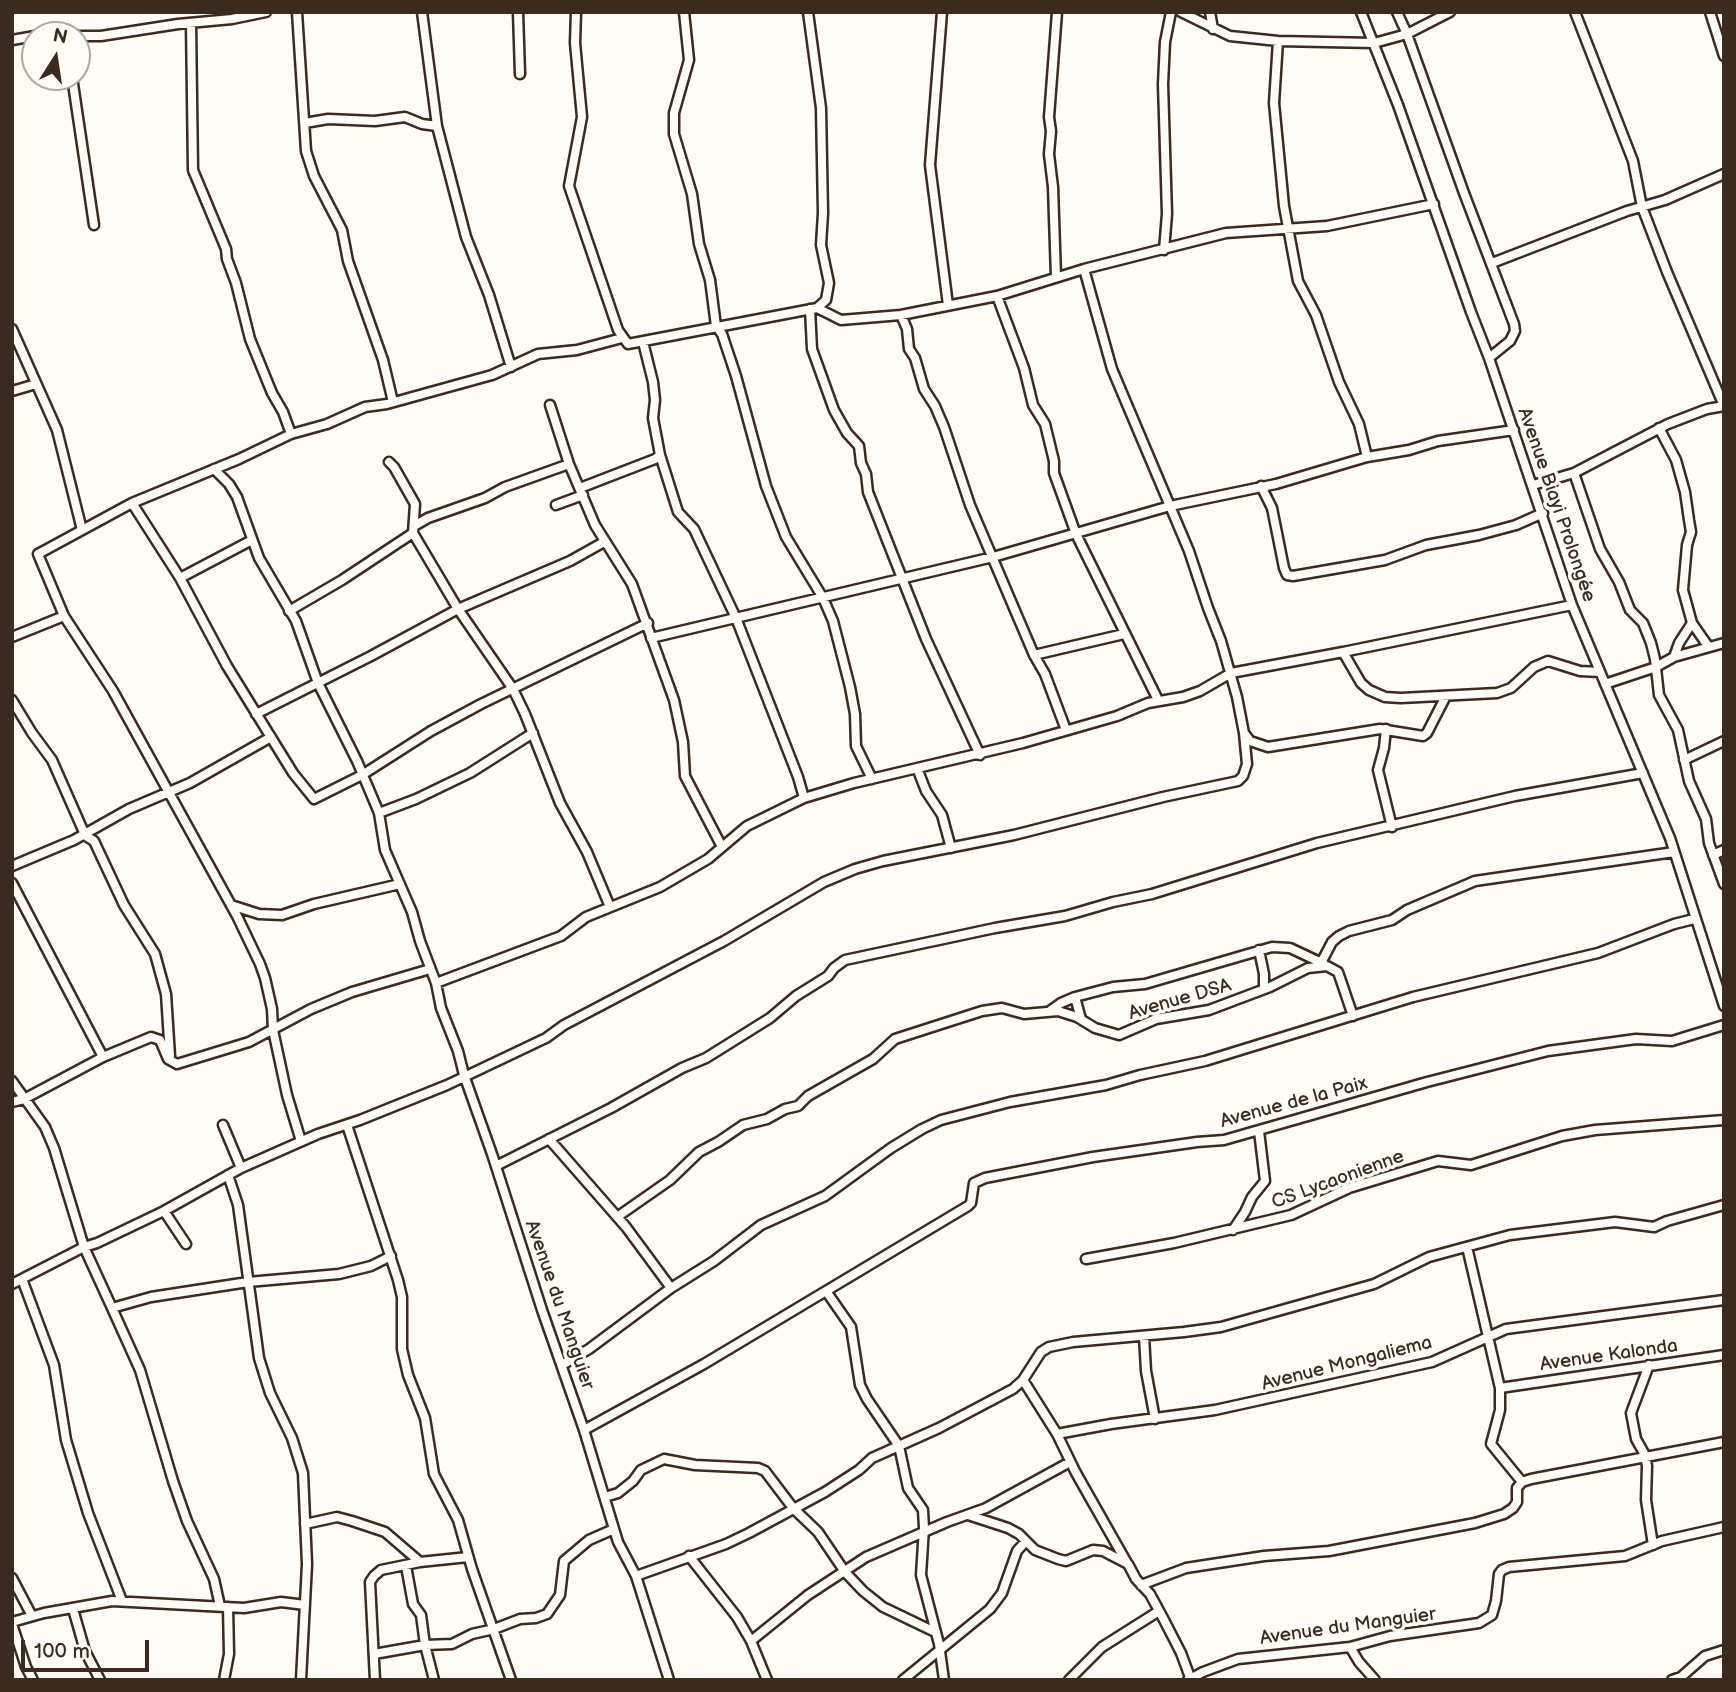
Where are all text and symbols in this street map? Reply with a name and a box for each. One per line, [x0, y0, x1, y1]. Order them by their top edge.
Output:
north arrow [21, 21, 91, 91]
text: N [51, 24, 69, 50]
street label: Avenue Biayi Prolongée [1512, 405, 1600, 605]
street label: Avenue DSA [1126, 974, 1234, 1026]
street label: Avenue de la Paix [1218, 1072, 1370, 1134]
street label: CS Lycaonienne [1269, 1145, 1407, 1215]
street label: Avenue du Manguier [519, 1217, 599, 1393]
street label: Avenue Mongaliema [1259, 1332, 1435, 1396]
street label: Avenue Kalonda [1539, 1335, 1679, 1377]
street label: Avenue du Manguier [1259, 1603, 1437, 1651]
scale bar [24, 1626, 152, 1670]
text: 100 m [34, 1639, 90, 1664]

